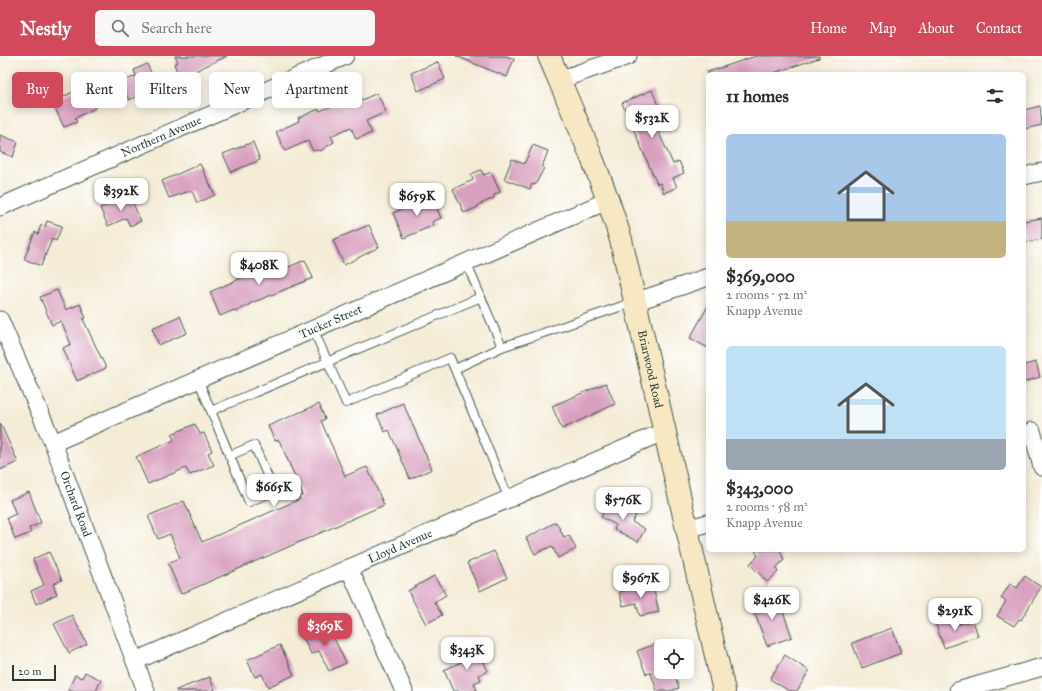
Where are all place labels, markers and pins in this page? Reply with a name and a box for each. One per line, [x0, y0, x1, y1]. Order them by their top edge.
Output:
pin: $532K [624, 105, 680, 139]
pin: $392K [93, 178, 149, 212]
pin: $659K [389, 183, 445, 217]
pin: $408K [231, 252, 287, 286]
pin: $665K [246, 474, 302, 508]
pin: $576K [595, 487, 651, 521]
pin: $967K [613, 565, 669, 599]
pin: $426K [744, 587, 800, 621]
pin: $291K [927, 598, 983, 632]
pin: $369K [297, 613, 353, 647]
pin: $343K [439, 637, 495, 671]

